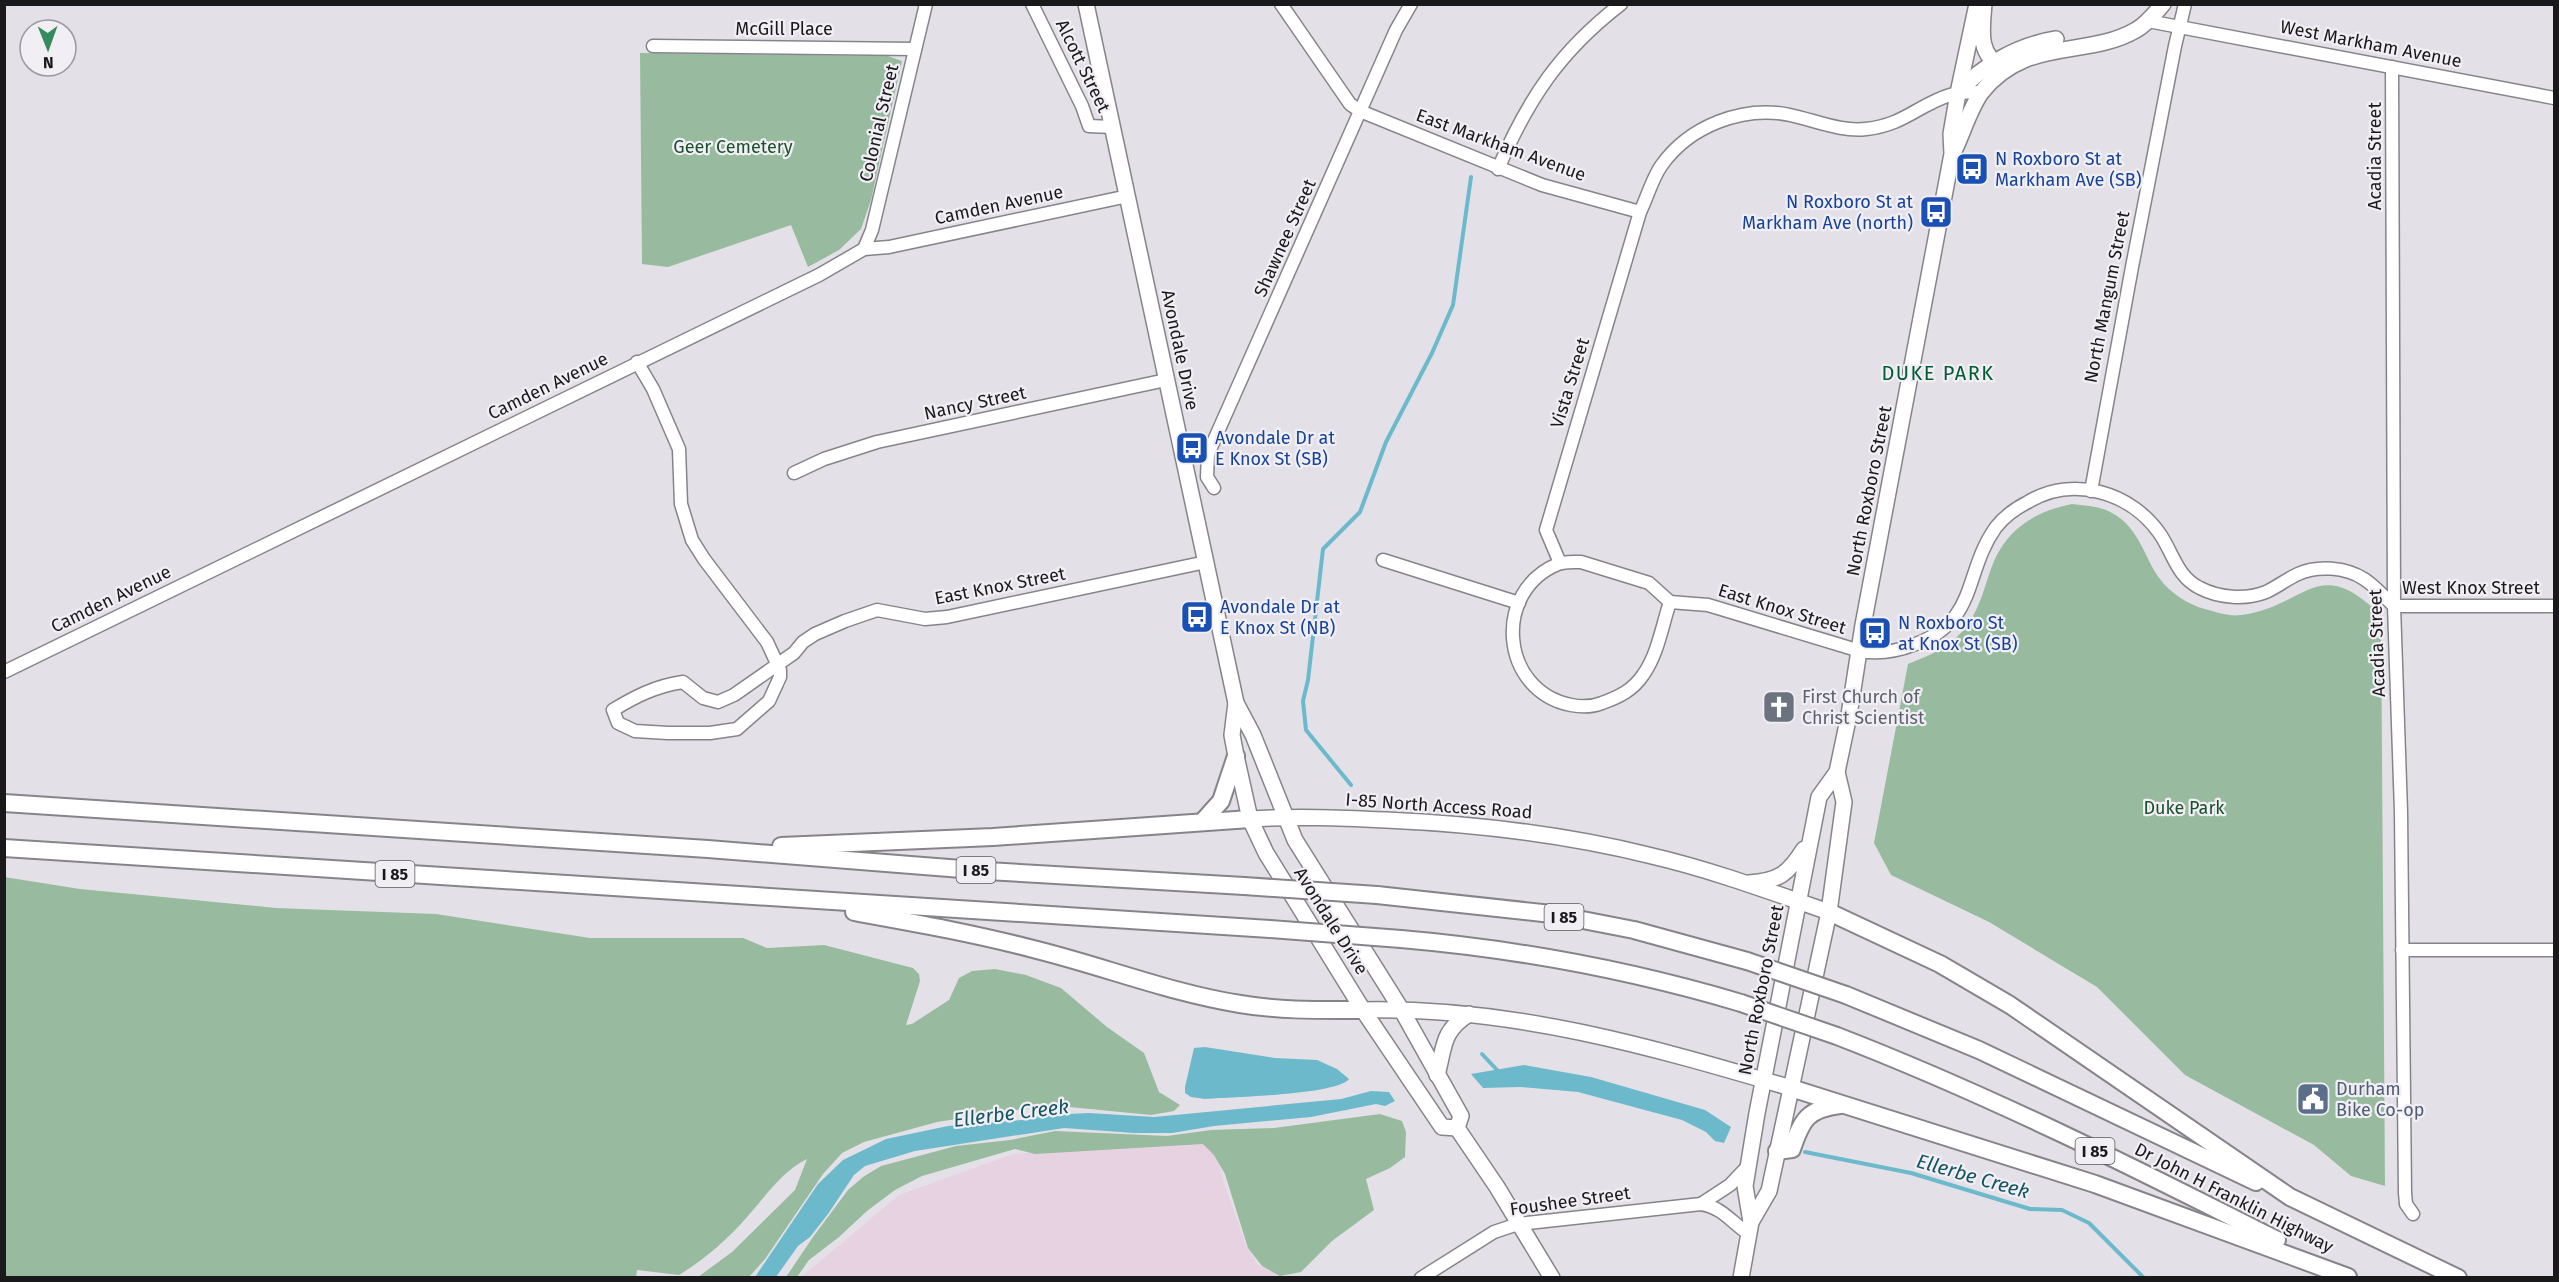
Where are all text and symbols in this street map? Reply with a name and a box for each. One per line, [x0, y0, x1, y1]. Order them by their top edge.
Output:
street label: Alcott Street [1051, 16, 1115, 117]
street label: West Markham Avenue [2278, 16, 2464, 72]
north arrow [18, 18, 78, 78]
street label: McGill Place [735, 18, 833, 40]
text: N [43, 53, 54, 72]
street label: Colonial Street [855, 62, 903, 184]
street label: Acadia Street [2364, 102, 2386, 210]
street label: East Markham Avenue [1413, 104, 1589, 186]
park label: Geer Cemetery [673, 136, 793, 158]
place label: N Roxboro St at Markham Ave (SB) [1995, 148, 2142, 191]
bus stop icon: N Roxboro St at Markham Ave (SB) [1954, 151, 1990, 187]
street label: Shawnee Street [1249, 175, 1321, 300]
street label: Camden Avenue [933, 181, 1065, 229]
place label: N Roxboro St at Markham Ave (north) [1742, 191, 1913, 234]
bus stop icon: N Roxboro St at Markham Ave (north) [1918, 194, 1954, 230]
street label: North Mangum Street [2080, 209, 2135, 385]
street label: Avondale Drive [1157, 288, 1203, 412]
street label: Vista Street [1546, 335, 1594, 431]
street label: Camden Avenue [484, 347, 612, 425]
district label: DUKE PARK [1881, 361, 1995, 385]
street label: Nancy Street [922, 381, 1028, 425]
street label: North Roxboro Street [1842, 404, 1896, 578]
place label: Avondale Dr at E Knox St (SB) [1215, 427, 1335, 470]
bus stop icon: Avondale Dr at E Knox St (SB) [1174, 430, 1210, 466]
street label: Camden Avenue [47, 560, 175, 638]
street label: East Knox Street [933, 562, 1068, 609]
street label: West Knox Street [2402, 577, 2540, 599]
street label: East Knox Street [1715, 579, 1849, 639]
street label: Acadia Street [2364, 588, 2390, 697]
place label: Avondale Dr at E Knox St (NB) [1220, 596, 1340, 639]
bus stop icon: Avondale Dr at E Knox St (NB) [1179, 599, 1215, 635]
place label: N Roxboro St at Knox St (SB) [1898, 612, 2018, 655]
bus stop icon: N Roxboro St at Knox St (SB) [1857, 615, 1893, 651]
place label: First Church of Christ Scientist [1802, 686, 1925, 729]
church icon: First Church of Christ Scientist [1761, 689, 1797, 725]
street label: I-85 North Access Road [1345, 788, 1533, 824]
park label: Duke Park [2143, 797, 2225, 819]
road number: I 85 [956, 857, 996, 883]
road number: I 85 [376, 861, 414, 887]
street label: Avondale Drive [1289, 863, 1373, 979]
street label: North Roxboro Street [1734, 903, 1788, 1077]
road number: I 85 [1544, 904, 1584, 930]
place label: Durham Bike Co-op [2336, 1078, 2424, 1121]
public building icon: Durham Bike Co-op [2295, 1081, 2331, 1117]
water label: Ellerbe Creek [952, 1094, 1070, 1132]
road number: I 85 [2076, 1138, 2114, 1164]
street label: Dr John H Franklin Highway [2131, 1138, 2337, 1258]
water label: Ellerbe Creek [1914, 1148, 2032, 1204]
street label: Foushee Street [1508, 1182, 1632, 1220]

